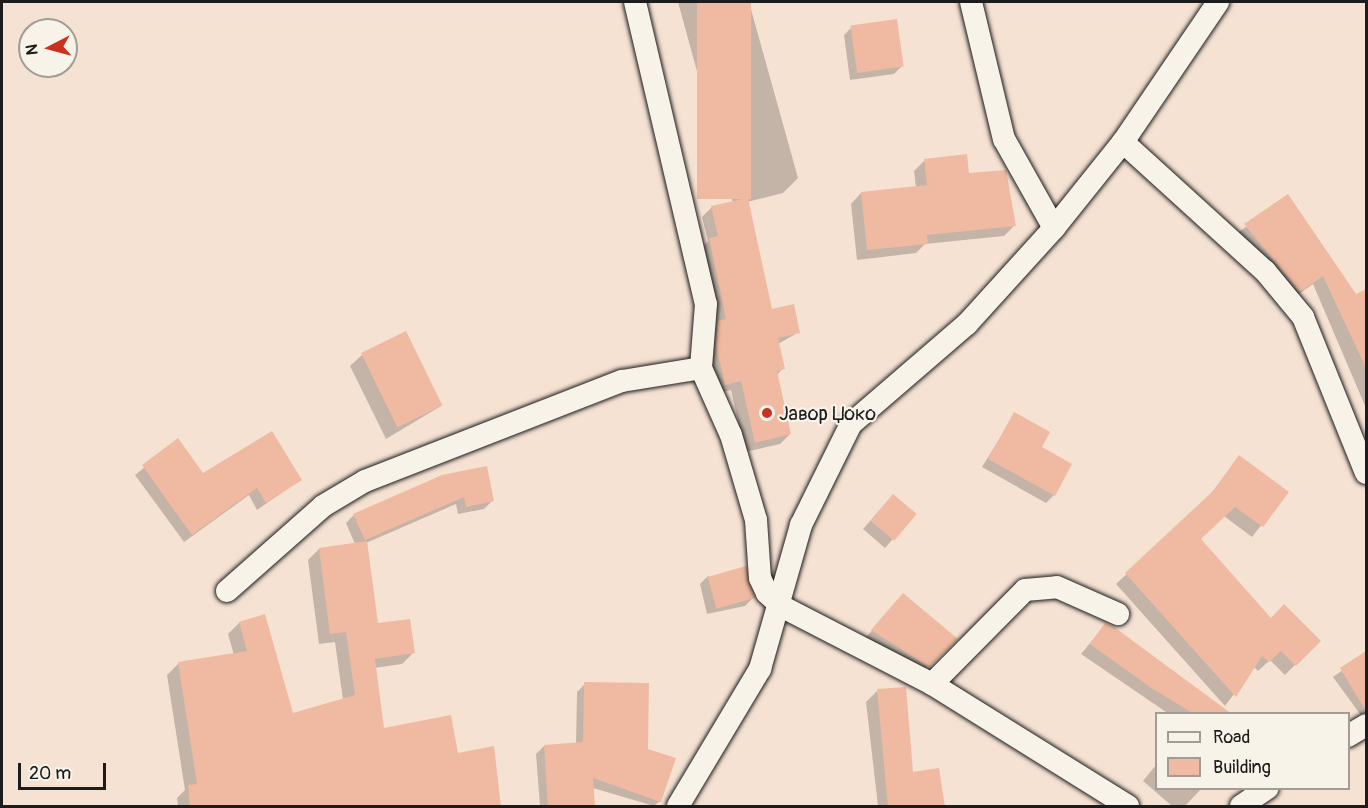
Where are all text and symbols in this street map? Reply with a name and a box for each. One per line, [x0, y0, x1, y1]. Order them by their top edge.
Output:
north arrow [18, 18, 78, 78]
text: N [22, 43, 43, 56]
place label: Јавор Џоко [779, 401, 876, 425]
marker: Јавор Џоко [760, 406, 774, 420]
legend [1155, 712, 1350, 790]
text: Road [1213, 726, 1250, 749]
scale bar [21, 751, 110, 789]
text: Building [1213, 756, 1271, 779]
text: 20 m [29, 762, 71, 785]

